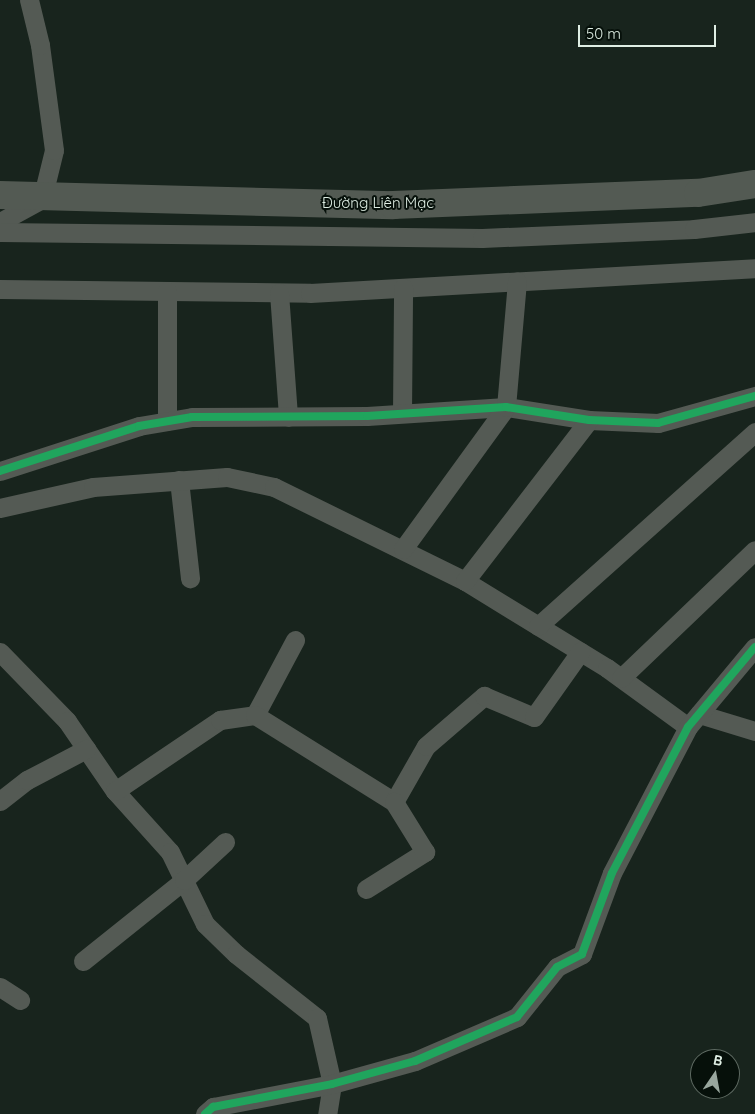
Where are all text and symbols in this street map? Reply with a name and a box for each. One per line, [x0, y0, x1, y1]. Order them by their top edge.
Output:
scale bar [580, 15, 718, 47]
text: 50 m [586, 24, 621, 43]
street label: Đường Liên Mạc [322, 194, 434, 212]
north arrow [690, 1049, 740, 1099]
text: B [712, 1051, 724, 1070]

